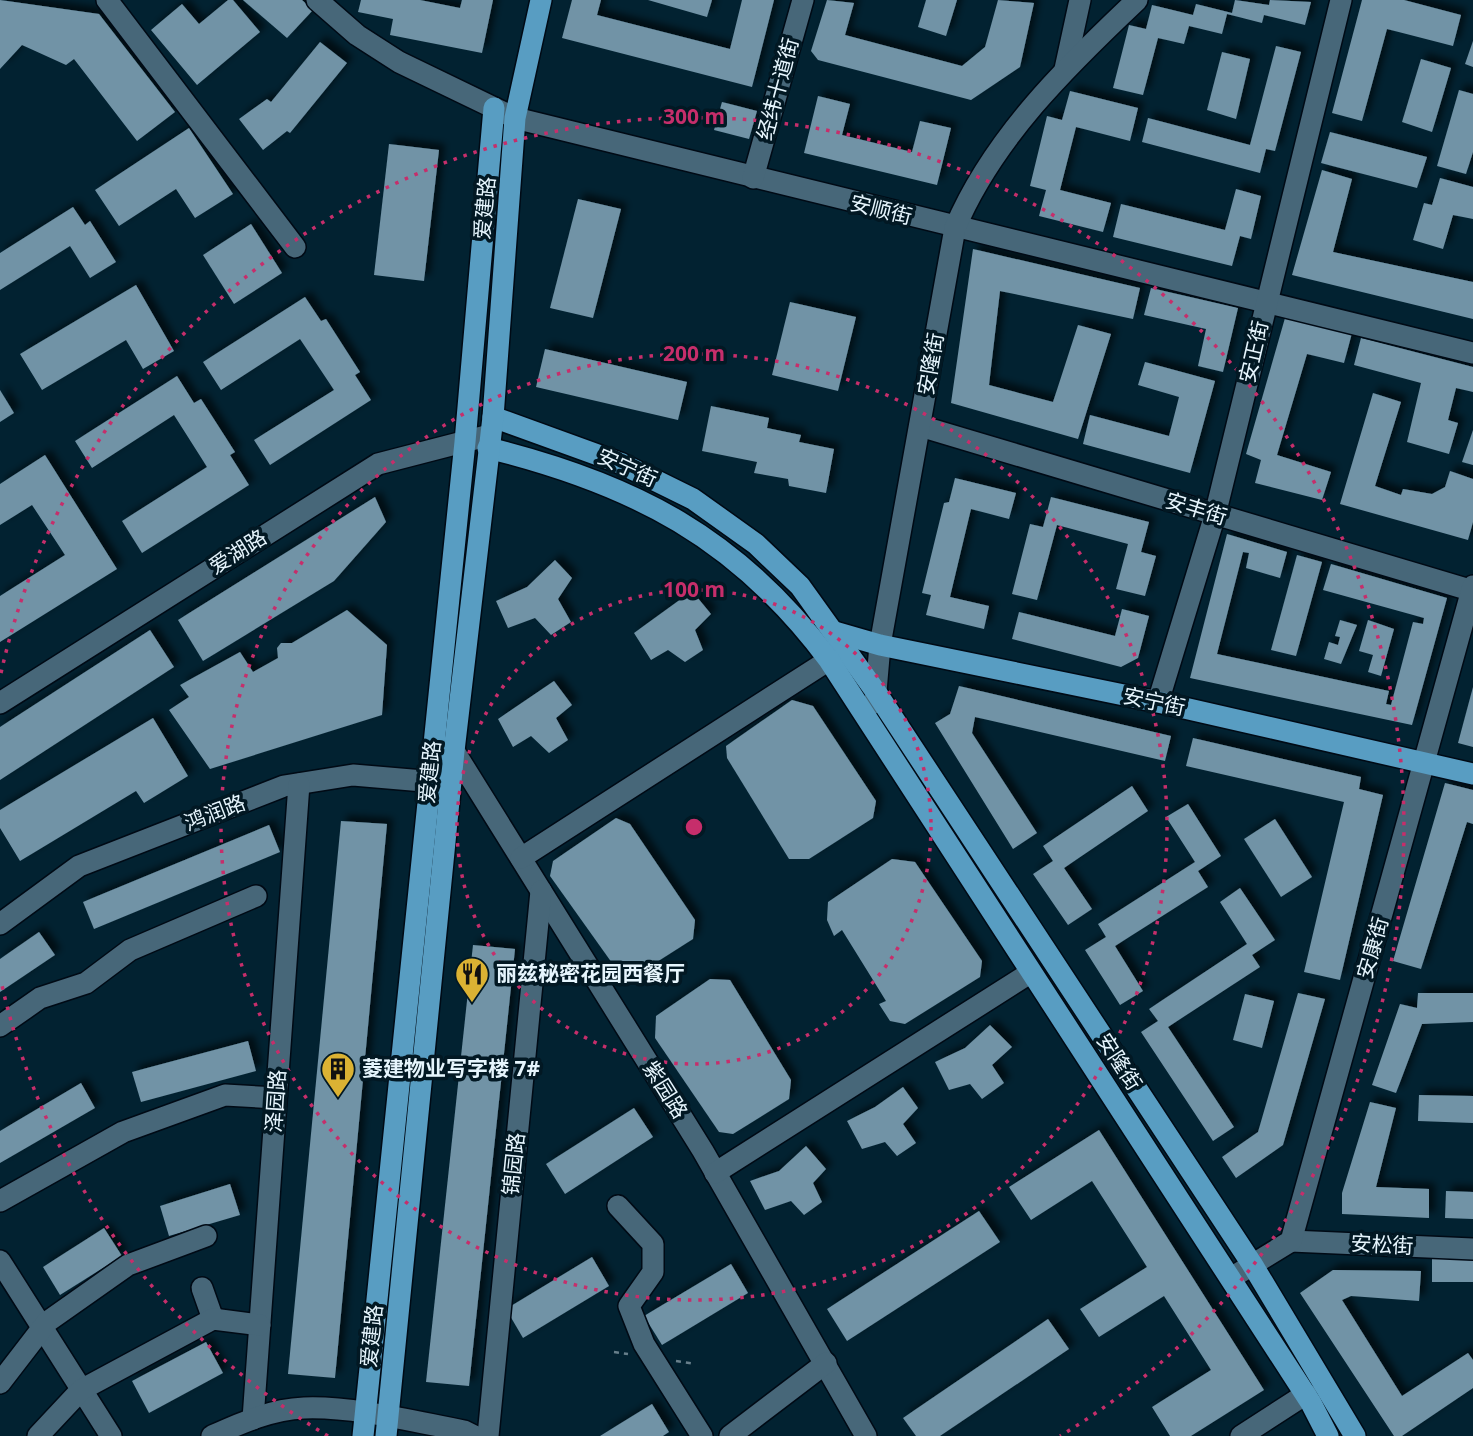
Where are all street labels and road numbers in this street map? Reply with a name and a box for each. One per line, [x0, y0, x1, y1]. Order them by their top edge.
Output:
street label: 经纬十道街 [750, 34, 804, 143]
street label: 爱建路 [467, 175, 501, 241]
street label: 安顺街 [847, 188, 915, 230]
street label: 安正街 [1232, 318, 1274, 386]
street label: 安隆街 [911, 330, 949, 397]
street label: 安宁街 [593, 441, 662, 493]
street label: 安丰街 [1162, 485, 1231, 531]
street label: 爱湖路 [203, 523, 272, 580]
street label: 安宁街 [1120, 681, 1188, 721]
street label: 爱建路 [412, 739, 446, 805]
street label: 鸿润路 [180, 788, 249, 836]
street label: 安康街 [1350, 914, 1394, 982]
street label: 安隆街 [1091, 1027, 1149, 1095]
street label: 紫园路 [637, 1055, 694, 1124]
street label: 泽园路 [259, 1069, 291, 1133]
street label: 锦园路 [496, 1131, 530, 1197]
street label: 安松街 [1350, 1228, 1414, 1260]
street label: 爱建路 [354, 1303, 388, 1369]

